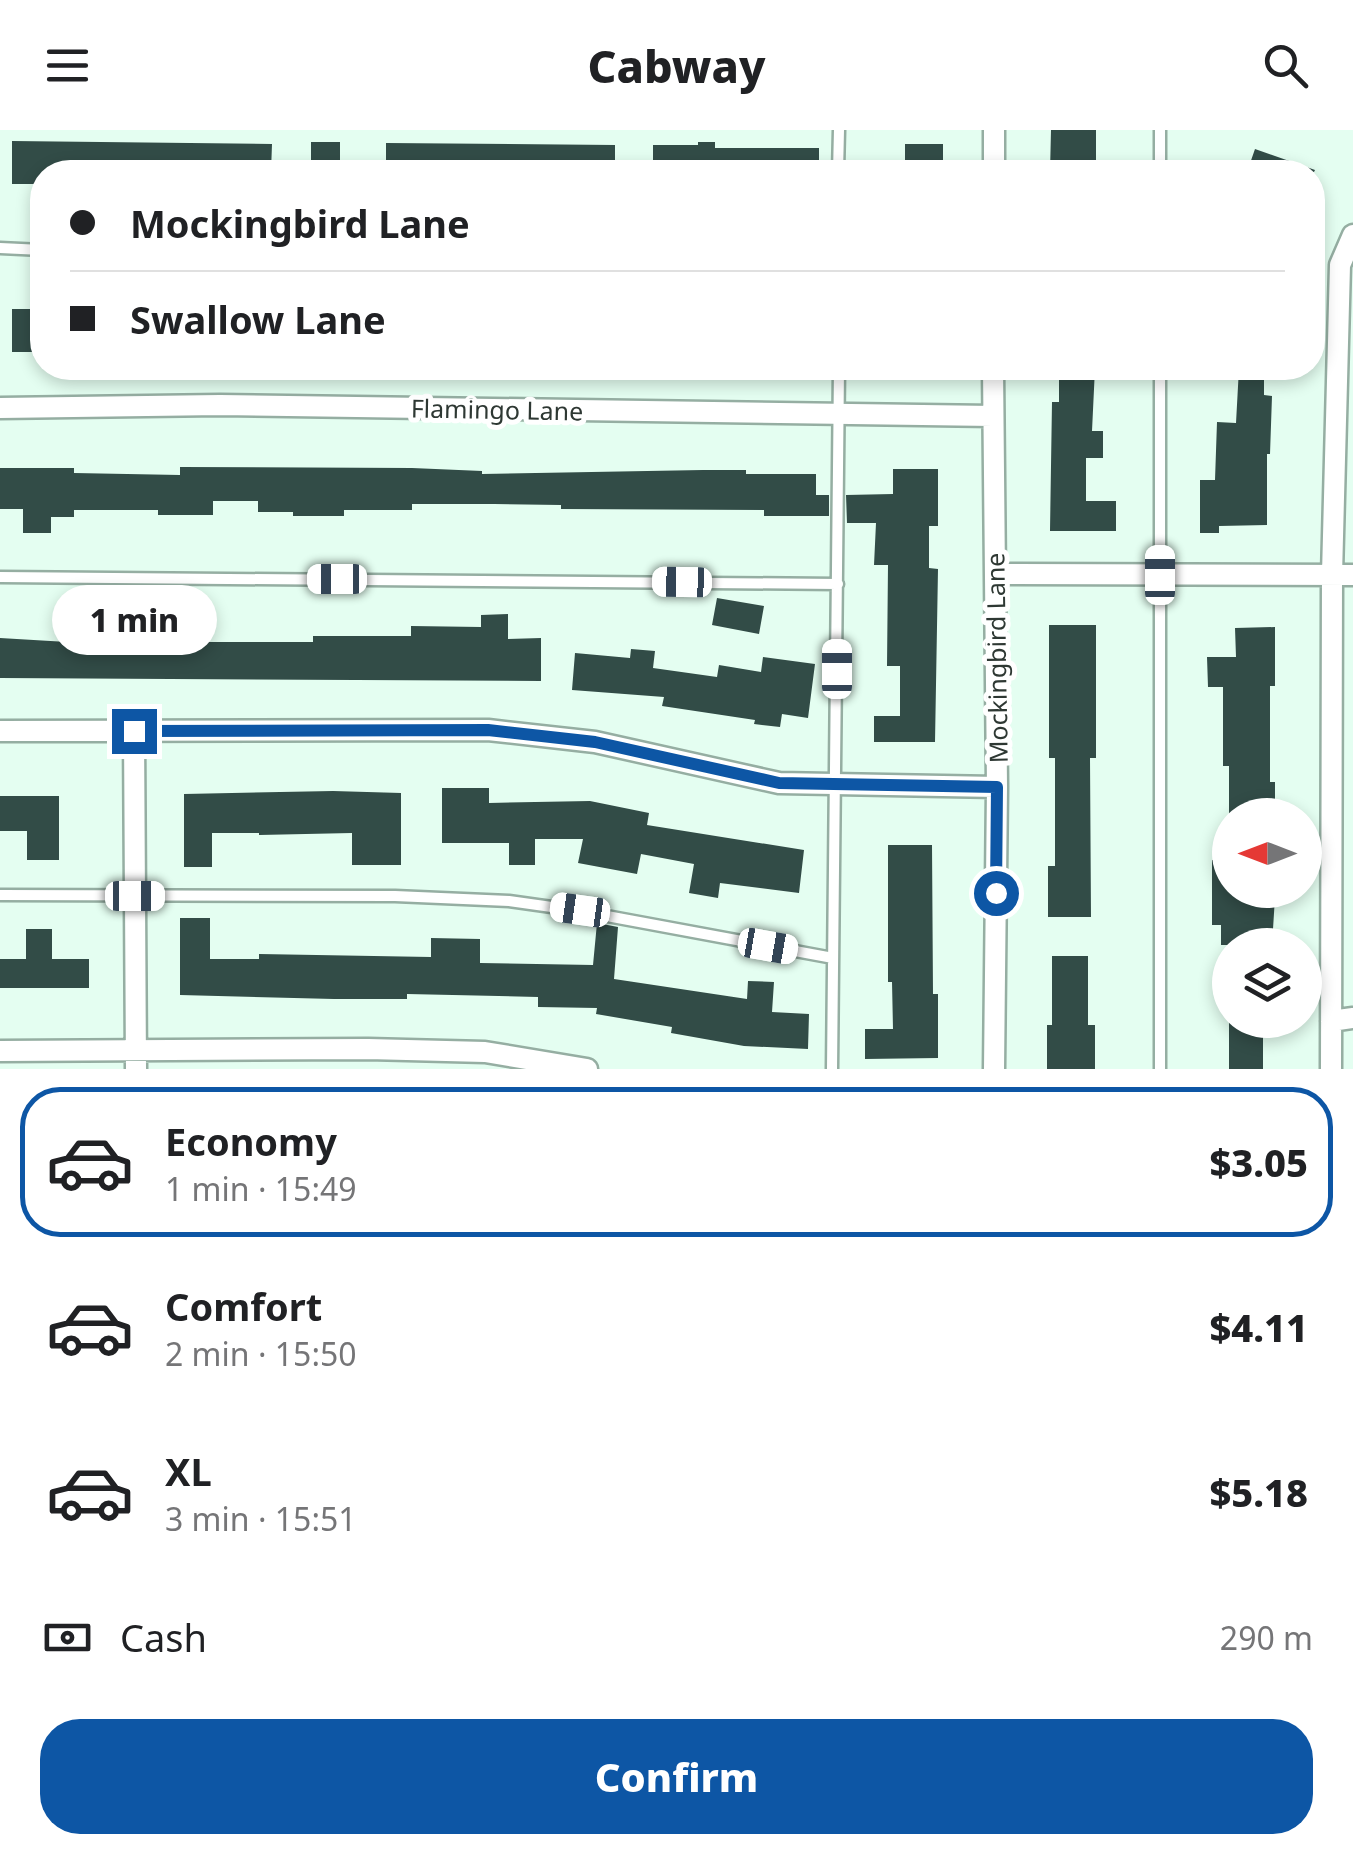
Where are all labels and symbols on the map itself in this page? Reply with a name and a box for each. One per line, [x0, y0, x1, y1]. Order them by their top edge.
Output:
street label: Flamingo Lane [411, 390, 583, 428]
car [1145, 545, 1175, 605]
street label: Mockingbird Lane [977, 552, 1015, 764]
car [307, 564, 367, 594]
car [652, 566, 712, 598]
callout: 1 min [52, 586, 216, 656]
car [822, 639, 852, 699]
route end [112, 709, 157, 754]
north arrow [1212, 798, 1322, 908]
route start [974, 871, 1019, 916]
car [105, 881, 165, 911]
car [548, 891, 612, 929]
car [736, 926, 800, 966]

